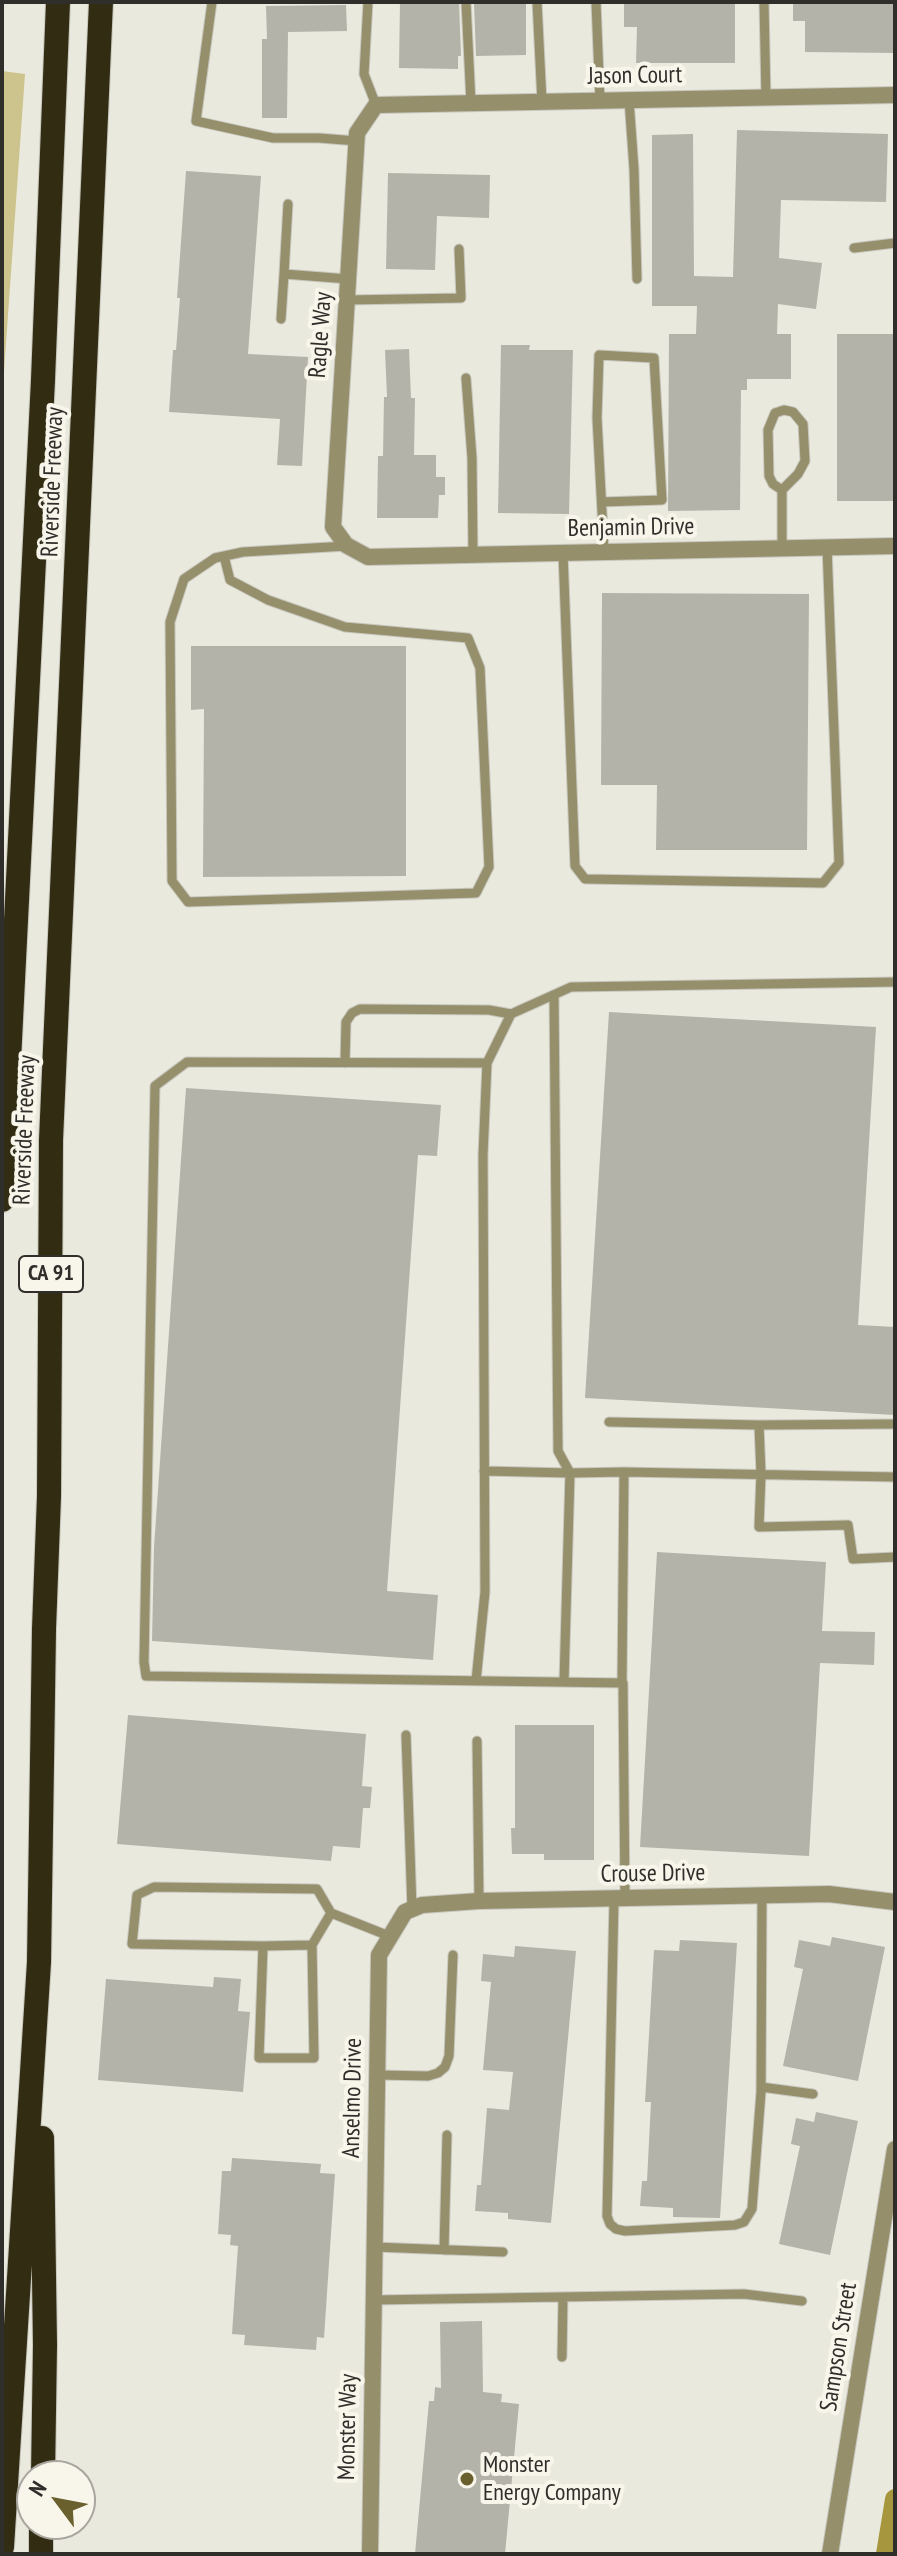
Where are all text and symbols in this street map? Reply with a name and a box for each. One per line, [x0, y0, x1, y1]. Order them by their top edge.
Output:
street label: Jason Court [588, 61, 682, 91]
street label: Ragle Way [304, 291, 338, 379]
street label: Riverside Freeway [36, 407, 70, 557]
street label: Benjamin Drive [567, 512, 695, 544]
street label: Riverside Freeway [8, 1055, 42, 1205]
road number: CA 91 [19, 1256, 83, 1292]
street label: Crouse Drive [600, 1859, 706, 1889]
street label: Anselmo Drive [338, 2038, 368, 2158]
street label: Sampson Street [815, 2281, 863, 2413]
street label: Monster Way [333, 2374, 363, 2480]
place label: Monster Energy Company [483, 2451, 621, 2507]
north arrow [16, 2460, 96, 2540]
marker: Monster Energy Company [458, 2470, 476, 2488]
text: N [22, 2476, 52, 2501]

